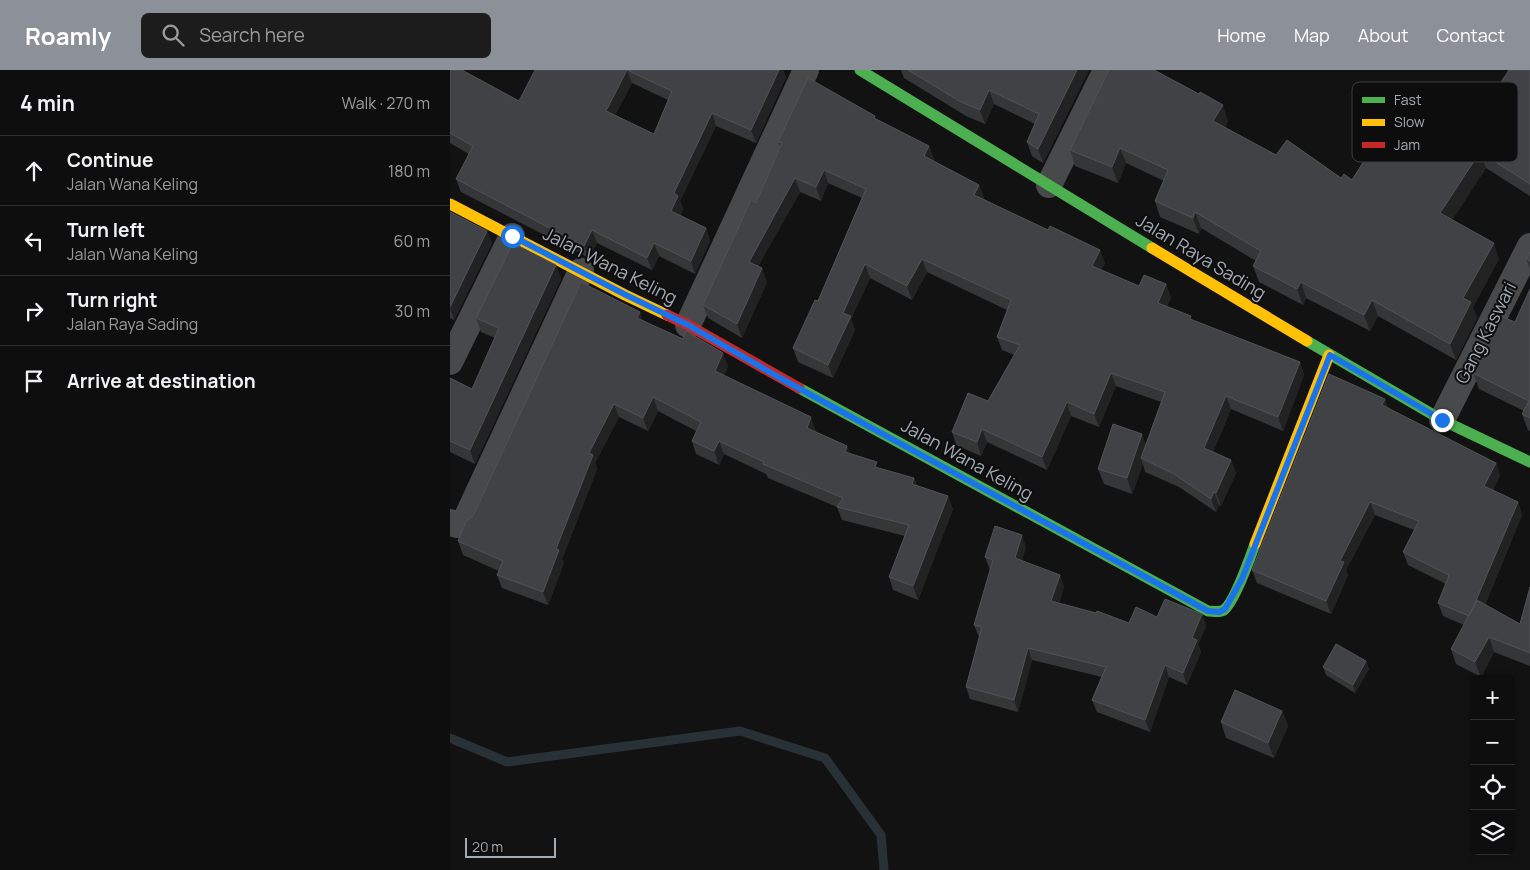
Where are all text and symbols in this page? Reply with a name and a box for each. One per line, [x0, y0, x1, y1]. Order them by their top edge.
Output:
search box [141, 13, 491, 58]
text: Roamly [25, 19, 111, 52]
icon: search [159, 21, 187, 49]
text: Search here [199, 22, 305, 48]
text: Home [1217, 23, 1266, 47]
text: Map [1294, 23, 1330, 47]
text: About [1358, 23, 1408, 47]
text: Contact [1436, 23, 1505, 47]
legend [1352, 82, 1518, 162]
text: 4 min [20, 89, 75, 117]
text: Fast [1394, 90, 1422, 109]
text: Walk · 270 m [341, 92, 430, 114]
text: Slow [1394, 112, 1425, 131]
text: Jam [1394, 135, 1420, 154]
text: Continue [67, 147, 153, 173]
icon: ahead [20, 157, 48, 185]
text: 180 m [388, 160, 430, 182]
text: Jalan Wana Keling [67, 173, 198, 195]
street label: Jalan Raya Sading [1132, 208, 1271, 304]
text: Turn left [67, 217, 145, 243]
street label: Jalan Wana Keling [539, 221, 682, 309]
route start [501, 225, 524, 248]
icon: left [20, 227, 48, 255]
text: 60 m [394, 230, 430, 252]
text: Jalan Wana Keling [67, 243, 198, 265]
street label: Gang Kaswari [1449, 277, 1521, 388]
text: Turn right [67, 287, 157, 313]
icon: right [20, 297, 48, 325]
text: 30 m [395, 300, 430, 322]
text: Jalan Raya Sading [67, 313, 198, 335]
icon: arrive [20, 367, 48, 395]
text: Arrive at destination [67, 368, 256, 394]
route end [1431, 409, 1454, 432]
street label: Jalan Wana Keling [897, 413, 1038, 505]
map controls [1470, 675, 1515, 855]
button: + [1470, 675, 1515, 720]
button: − [1470, 720, 1515, 765]
button: locate [1470, 765, 1515, 810]
button: layers [1470, 810, 1515, 855]
scale bar [465, 835, 556, 858]
text: 20 m [472, 837, 503, 856]

